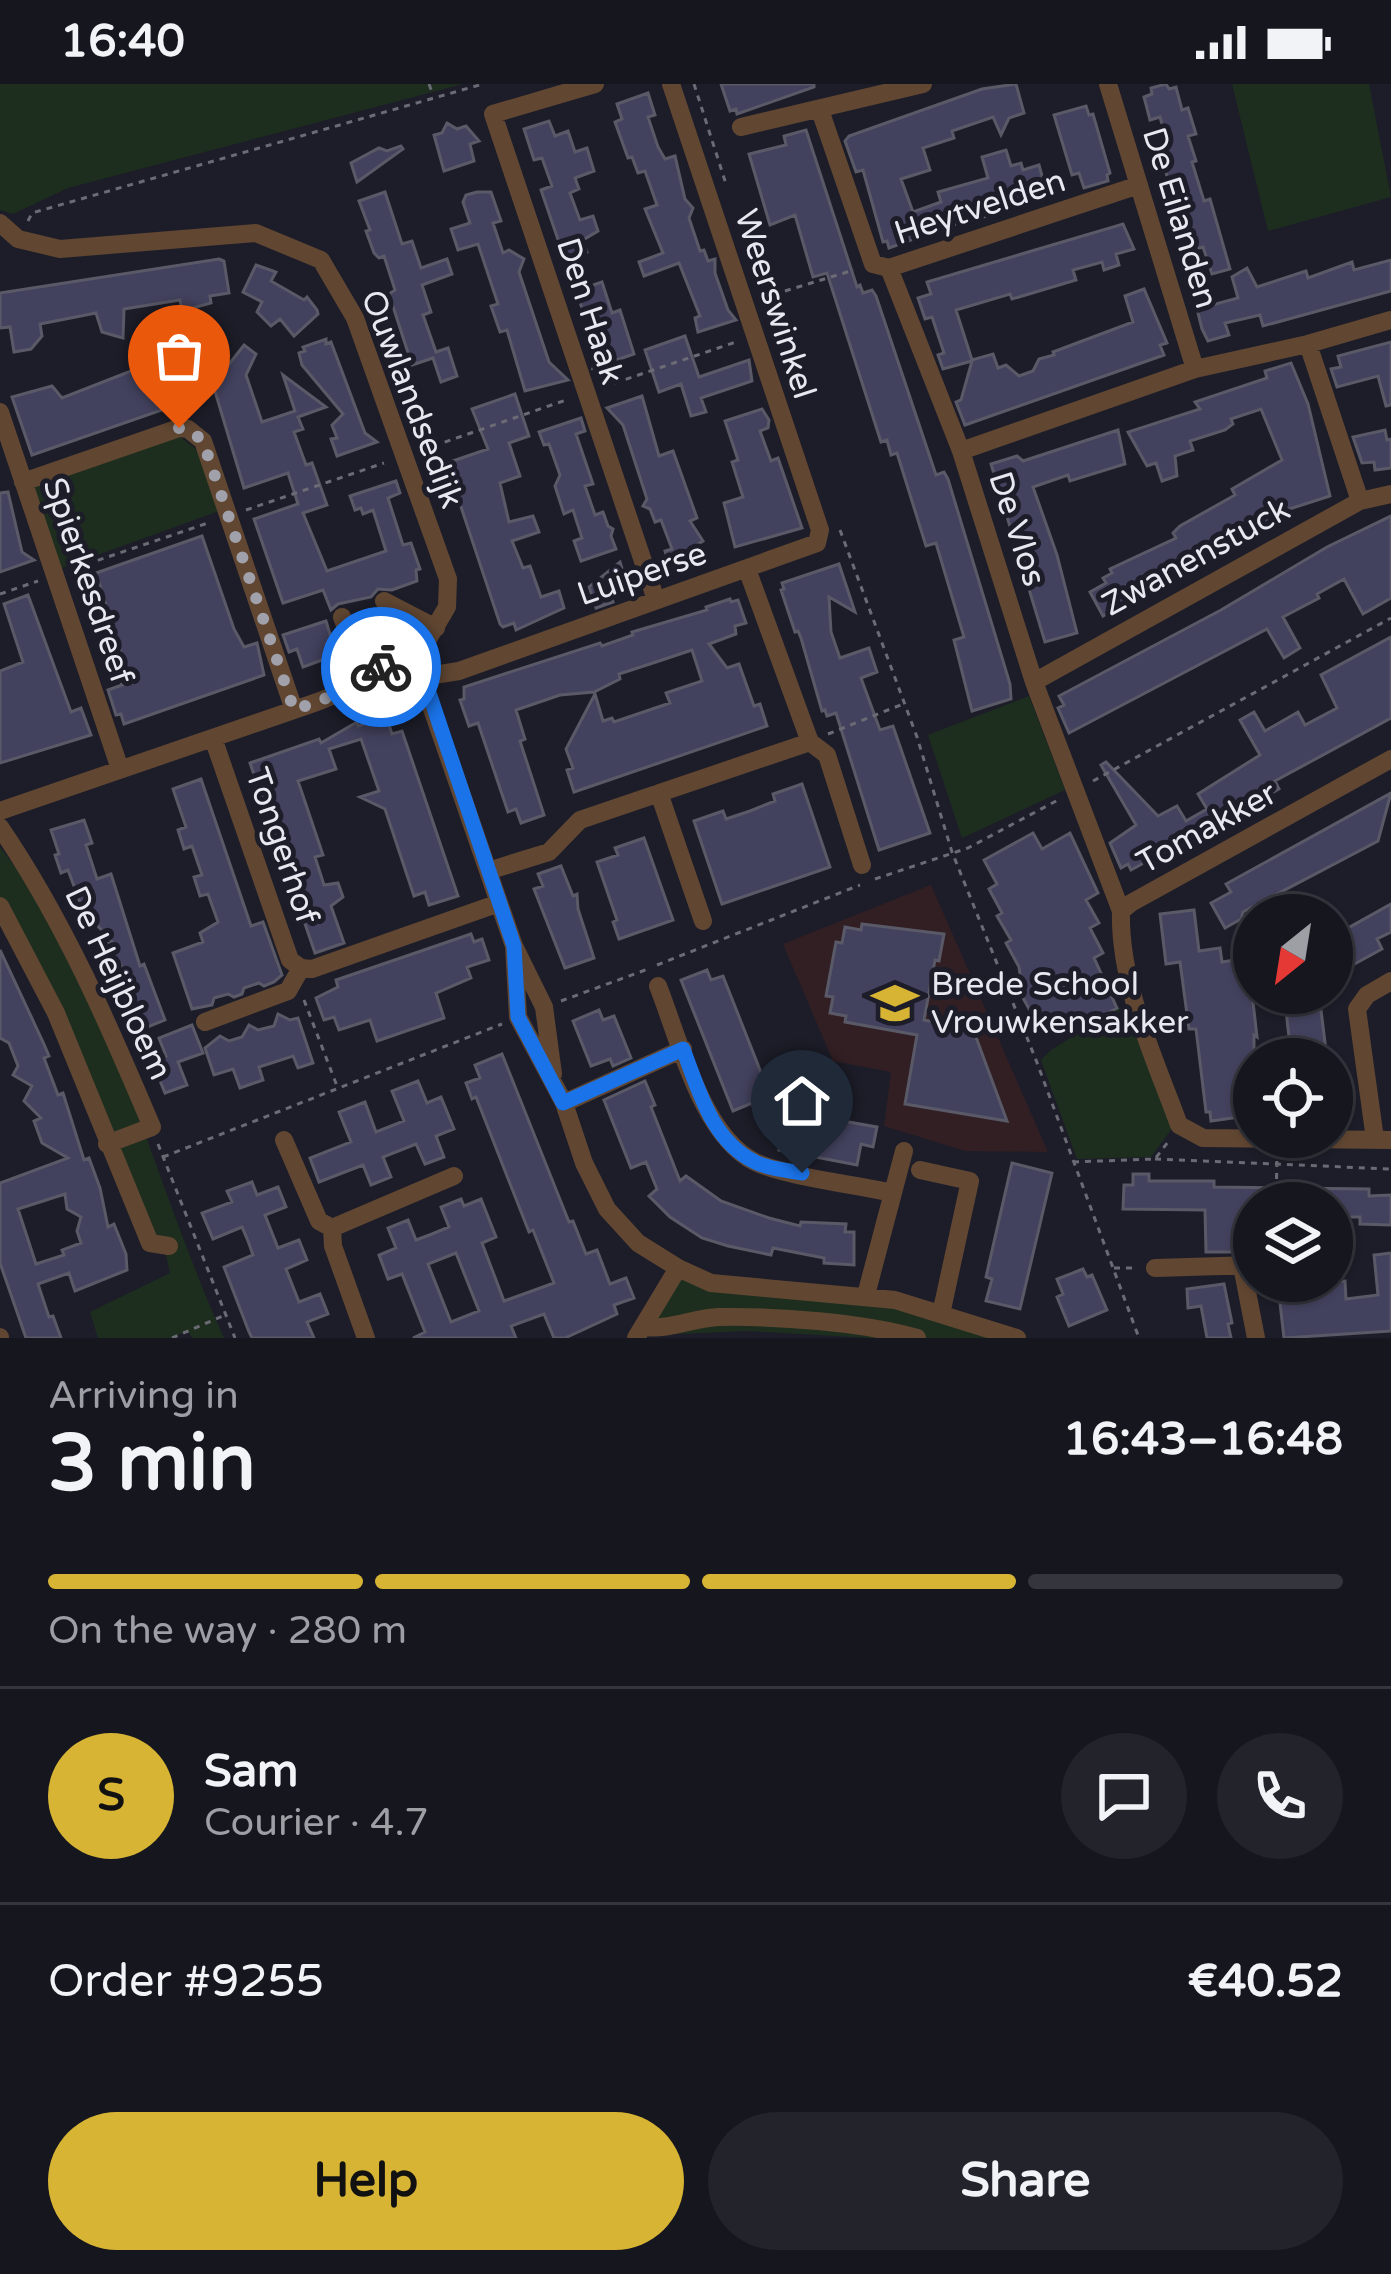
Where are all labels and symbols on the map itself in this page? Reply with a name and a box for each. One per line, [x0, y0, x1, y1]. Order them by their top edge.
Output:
street label: De Eilanden [1134, 123, 1226, 313]
street label: Heytvelden [890, 161, 1070, 253]
street label: Weerswinkel [726, 204, 824, 404]
street label: Den Haak [548, 233, 632, 389]
street label: Ouwlandsedijk [353, 284, 471, 514]
pin [128, 305, 230, 428]
street label: De Vlos [980, 467, 1054, 591]
street label: Spierkesdreef [34, 473, 142, 690]
street label: Zwanenstuck [1095, 489, 1297, 625]
street label: Luiperse [572, 534, 712, 614]
courier [321, 607, 441, 727]
street label: Tongerhof [237, 763, 327, 930]
street label: Tomakker [1130, 773, 1284, 882]
street label: De Heijbloem [56, 880, 180, 1086]
north arrow [1233, 894, 1353, 1014]
place label: Brede School Vrouwkensakker [931, 965, 1189, 1042]
school or university icon: Brede School Vrouwkensakker [870, 978, 920, 1028]
pin [751, 1050, 853, 1173]

